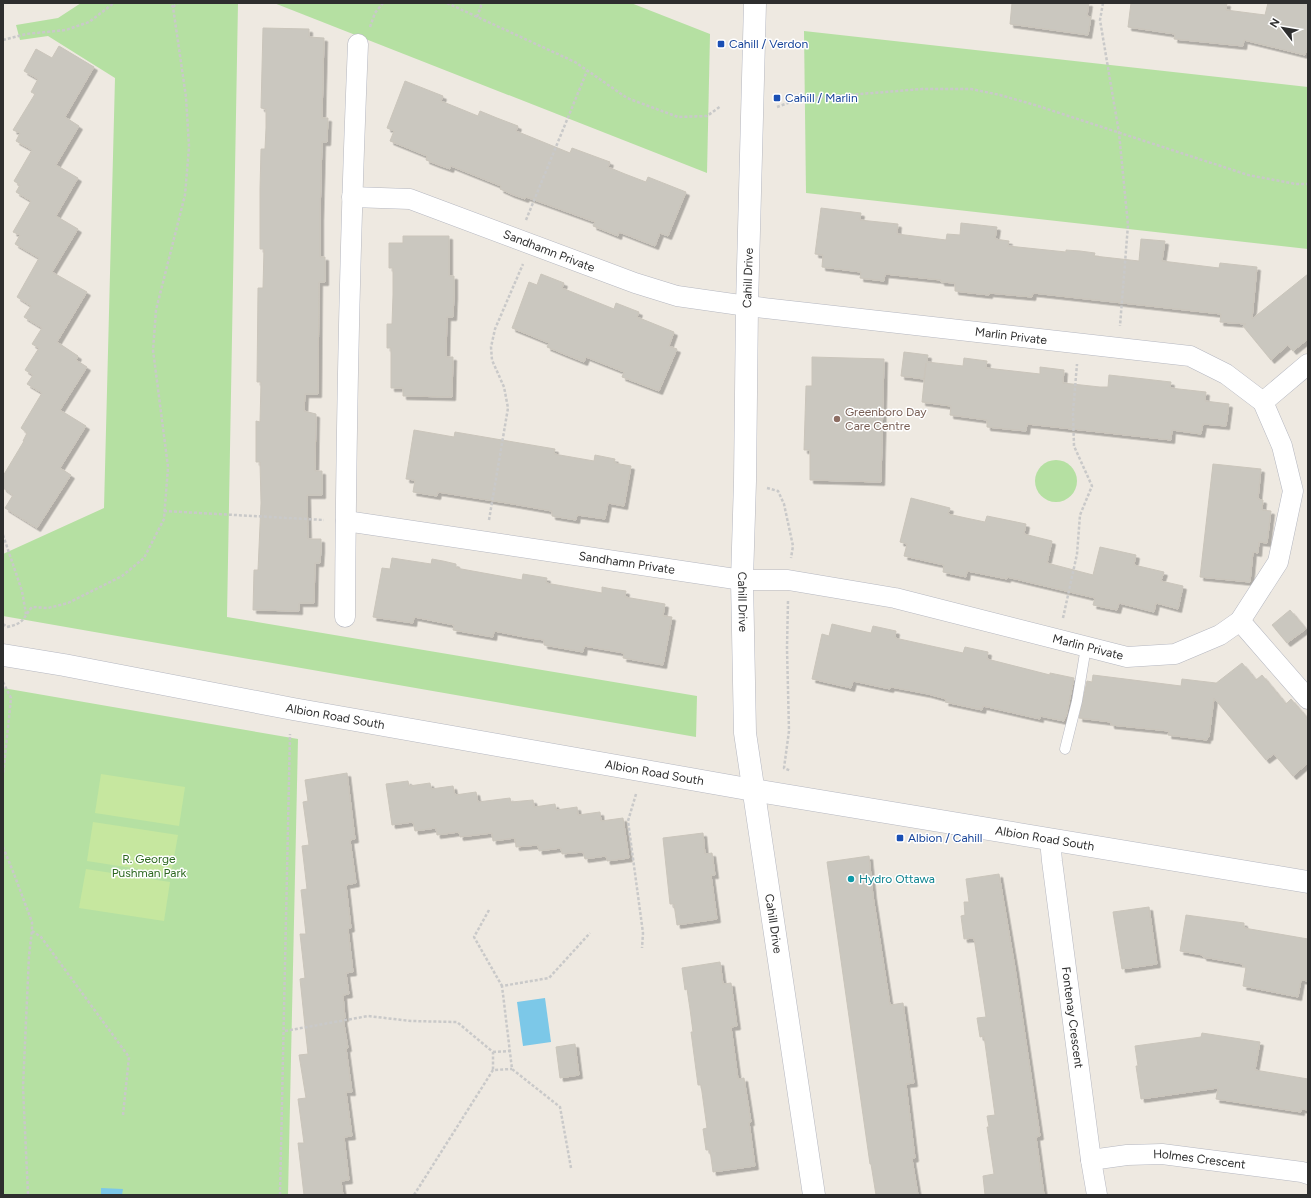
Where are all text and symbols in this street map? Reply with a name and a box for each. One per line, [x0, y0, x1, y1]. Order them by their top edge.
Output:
north arrow [1263, 8, 1303, 48]
text: N [1267, 16, 1283, 30]
place label: Cahill / Verdon [729, 37, 809, 51]
marker: Cahill / Verdon [716, 39, 726, 49]
place label: Cahill / Marlin [785, 91, 858, 105]
marker: Cahill / Marlin [772, 93, 782, 103]
street label: Sandhamn Private [501, 227, 597, 275]
street label: Cahill Drive [740, 247, 756, 308]
street label: Marlin Private [974, 325, 1048, 347]
place label: Greenboro Day Care Centre [845, 405, 927, 433]
marker: Greenboro Day Care Centre [832, 414, 842, 424]
street label: Sandhamn Private [578, 549, 676, 577]
street label: Cahill Drive [735, 571, 750, 633]
street label: Marlin Private [1051, 631, 1125, 663]
street label: Albion Road South [285, 701, 386, 732]
street label: Albion Road South [604, 757, 705, 788]
street label: Albion Road South [994, 823, 1096, 854]
place label: Albion / Cahill [908, 831, 982, 845]
marker: Albion / Cahill [895, 833, 905, 843]
park label: R. George Pushman Park [112, 852, 187, 880]
place label: Hydro Ottawa [859, 872, 935, 886]
marker: Hydro Ottawa [846, 874, 856, 884]
street label: Cahill Drive [762, 893, 785, 955]
street label: Fontenay Crescent [1059, 966, 1086, 1070]
street label: Holmes Crescent [1153, 1147, 1247, 1172]

